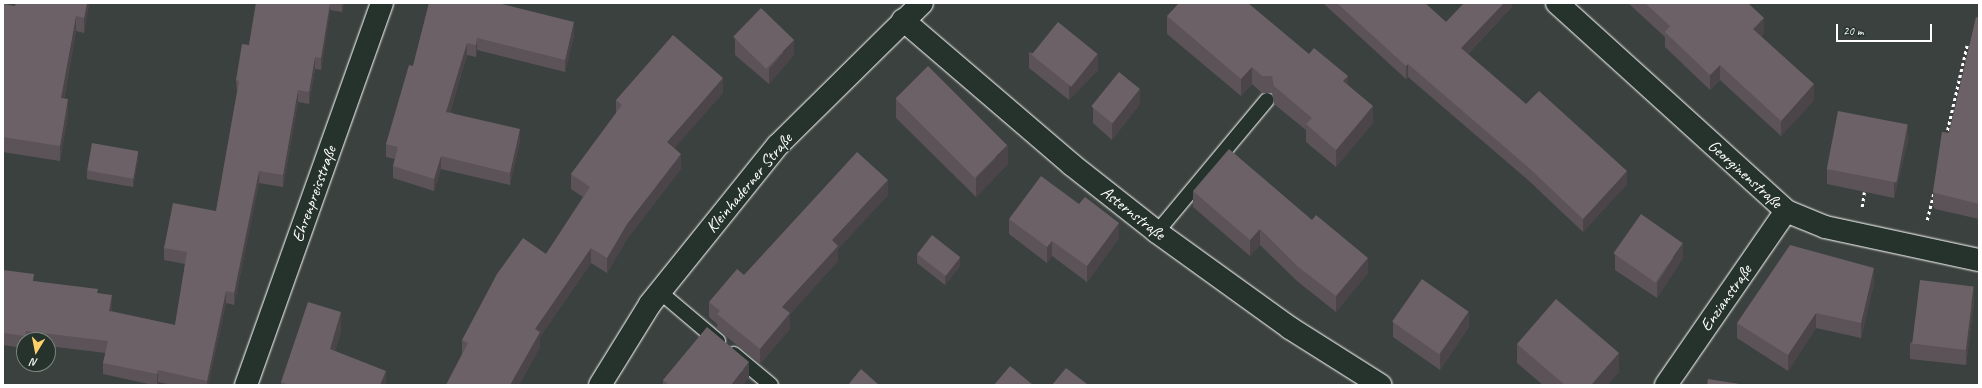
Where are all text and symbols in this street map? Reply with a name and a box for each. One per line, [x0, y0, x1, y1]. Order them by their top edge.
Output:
scale bar [1838, 16, 1934, 42]
text: 20 m [1843, 23, 1863, 39]
street label: Kleinhaderner Straße [701, 129, 797, 237]
street label: Georginenstraße [1704, 135, 1786, 213]
street label: Ehrenpreisstraße [287, 143, 341, 245]
street label: Asternstraße [1097, 182, 1169, 244]
street label: Enzianstraße [1696, 261, 1756, 335]
north arrow [16, 332, 56, 372]
text: N [30, 355, 39, 370]

